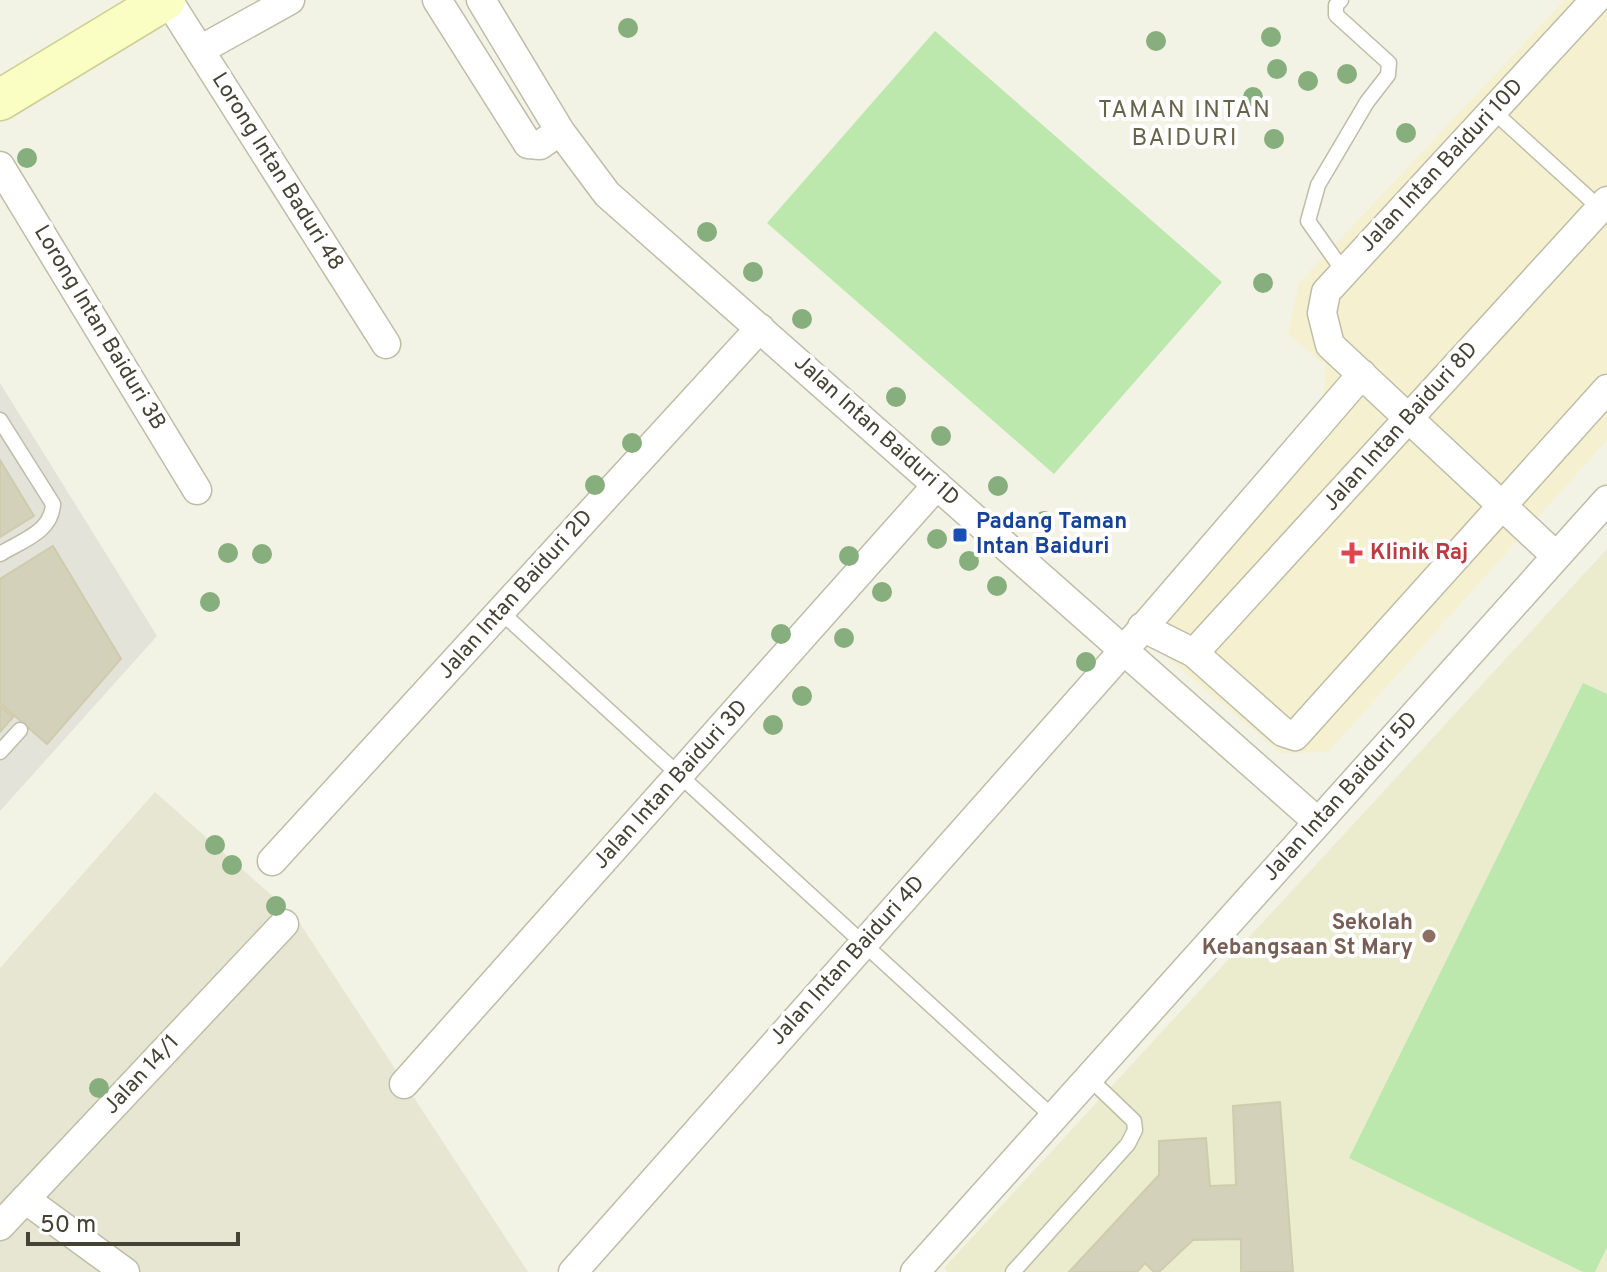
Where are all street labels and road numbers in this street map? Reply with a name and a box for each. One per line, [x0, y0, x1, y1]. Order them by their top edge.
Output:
street label: Lorong Intan Baduri 48 [205, 68, 349, 276]
street label: Jalan Intan Baiduri 10D [1354, 74, 1530, 258]
street label: Lorong Intan Baiduri 3B [27, 221, 171, 435]
street label: Jalan Intan Baiduri 8D [1318, 337, 1484, 517]
street label: Jalan Intan Baiduri 1D [788, 350, 964, 512]
street label: Jalan Intan Baiduri 2D [433, 505, 599, 685]
street label: Jalan Intan Baiduri 3D [588, 695, 754, 875]
street label: Jalan Intan Baiduri 5D [1258, 707, 1424, 887]
street label: Jalan Intan Baiduri 4D [765, 871, 931, 1051]
street label: Jalan 14/1 [98, 1030, 186, 1120]

